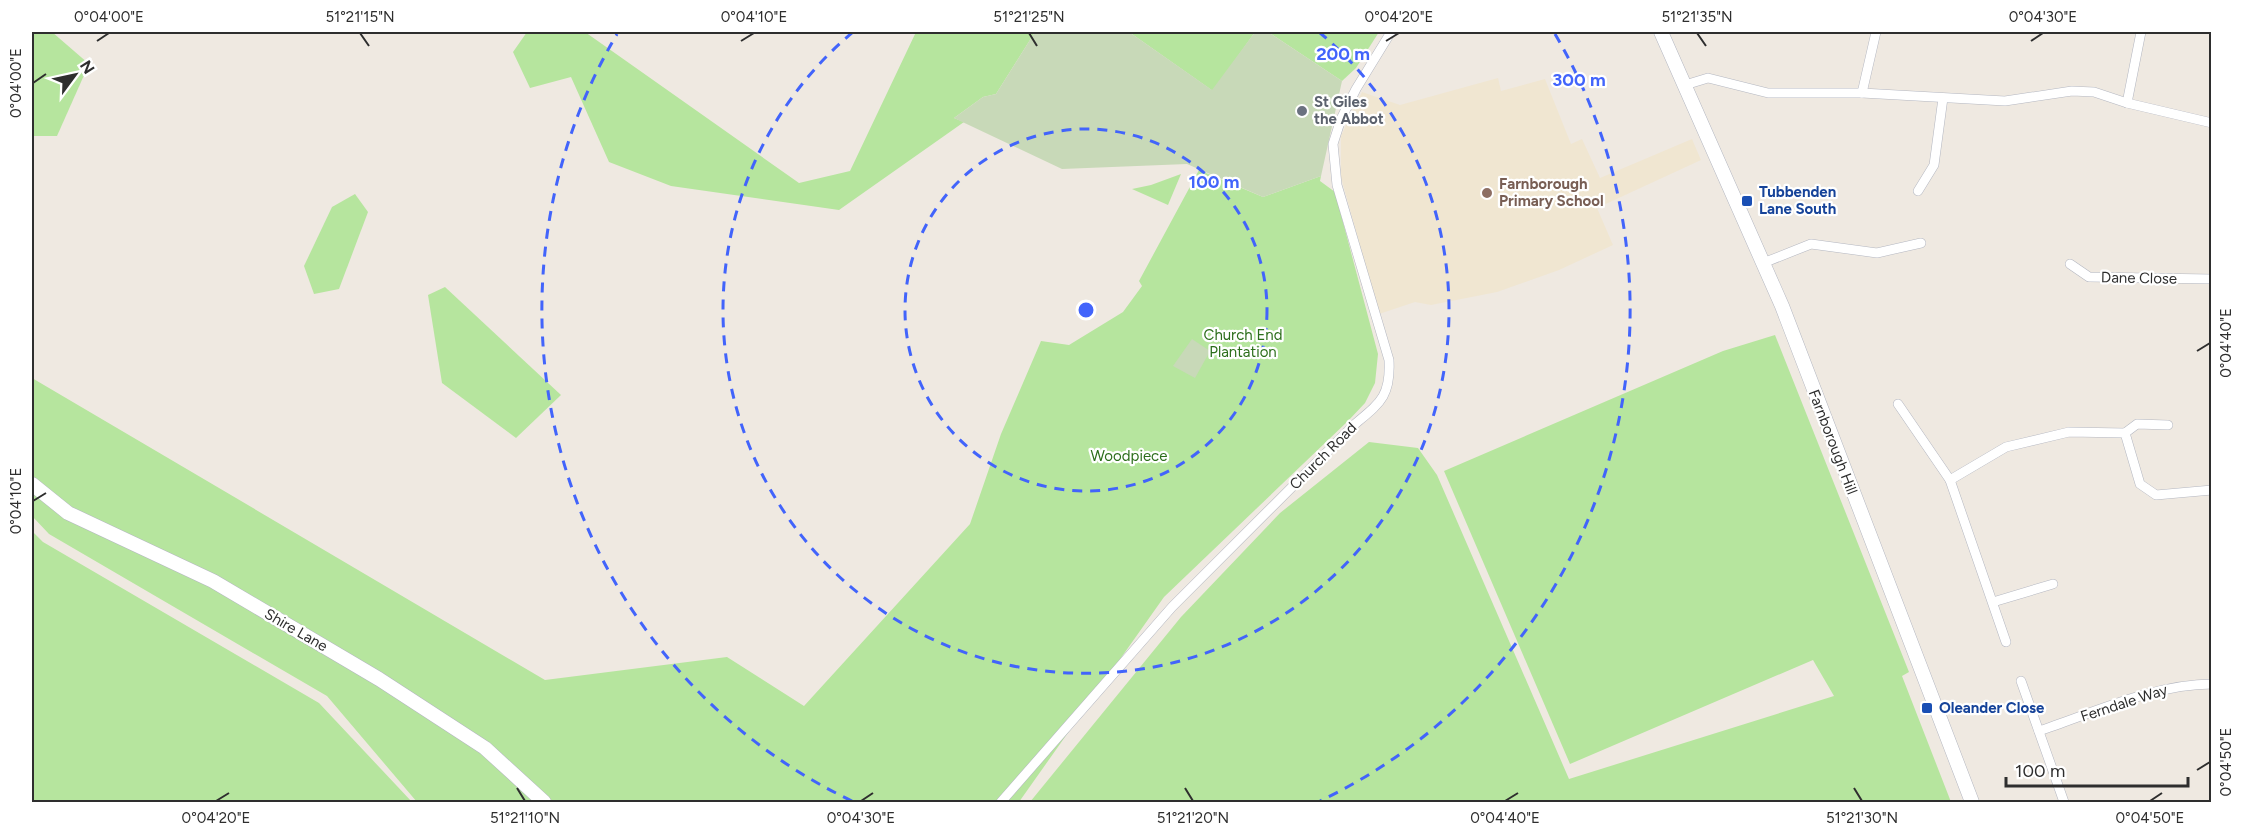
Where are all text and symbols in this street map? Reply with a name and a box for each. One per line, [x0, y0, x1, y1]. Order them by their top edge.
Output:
text: 0°04'00"E [74, 8, 144, 26]
text: 51°21'15"N [325, 8, 395, 26]
text: 0°04'10"E [721, 8, 787, 26]
text: 51°21'25"N [993, 8, 1065, 26]
text: 0°04'20"E [1365, 8, 1433, 26]
text: 51°21'35"N [1661, 8, 1733, 26]
text: 0°04'30"E [2009, 8, 2077, 26]
text: 200 m [1316, 43, 1370, 65]
north arrow [45, 45, 105, 105]
text: 0°04'00"E [7, 48, 25, 118]
text: N [76, 57, 98, 77]
text: 300 m [1552, 69, 1606, 91]
place label: St Giles the Abbot [1314, 93, 1384, 128]
marker: St Giles the Abbot [1295, 104, 1309, 118]
text: 100 m [1189, 171, 1239, 193]
place label: Farnborough Primary School [1499, 175, 1604, 210]
place label: Tubbenden Lane South [1759, 183, 1836, 218]
marker: Farnborough Primary School [1480, 186, 1494, 200]
marker: Tubbenden Lane South [1740, 194, 1754, 208]
street label: Dane Close [2101, 268, 2177, 288]
centre of rings [1076, 300, 1096, 320]
text: 0°04'40"E [2217, 308, 2235, 378]
park label: Church End Plantation [1204, 326, 1282, 361]
street label: Farnborough Hill [1805, 387, 1861, 497]
street label: Church Road [1286, 419, 1360, 493]
park label: Woodpiece [1091, 447, 1167, 465]
text: 0°04'10"E [7, 468, 25, 534]
street label: Shire Lane [261, 605, 331, 655]
street label: Ferndale Way [2078, 680, 2170, 726]
place label: Oleander Close [1939, 699, 2045, 717]
marker: Oleander Close [1920, 701, 1934, 715]
text: 0°04'50"E [2217, 727, 2235, 797]
scale bar [2006, 750, 2188, 788]
text: 100 m [2015, 760, 2065, 782]
text: 0°04'20"E [182, 809, 250, 827]
text: 51°21'10"N [490, 809, 560, 827]
text: 0°04'30"E [827, 809, 895, 827]
text: 51°21'20"N [1157, 809, 1229, 827]
text: 0°04'40"E [1470, 809, 1540, 827]
text: 51°21'30"N [1826, 809, 1898, 827]
text: 0°04'50"E [2115, 809, 2185, 827]

